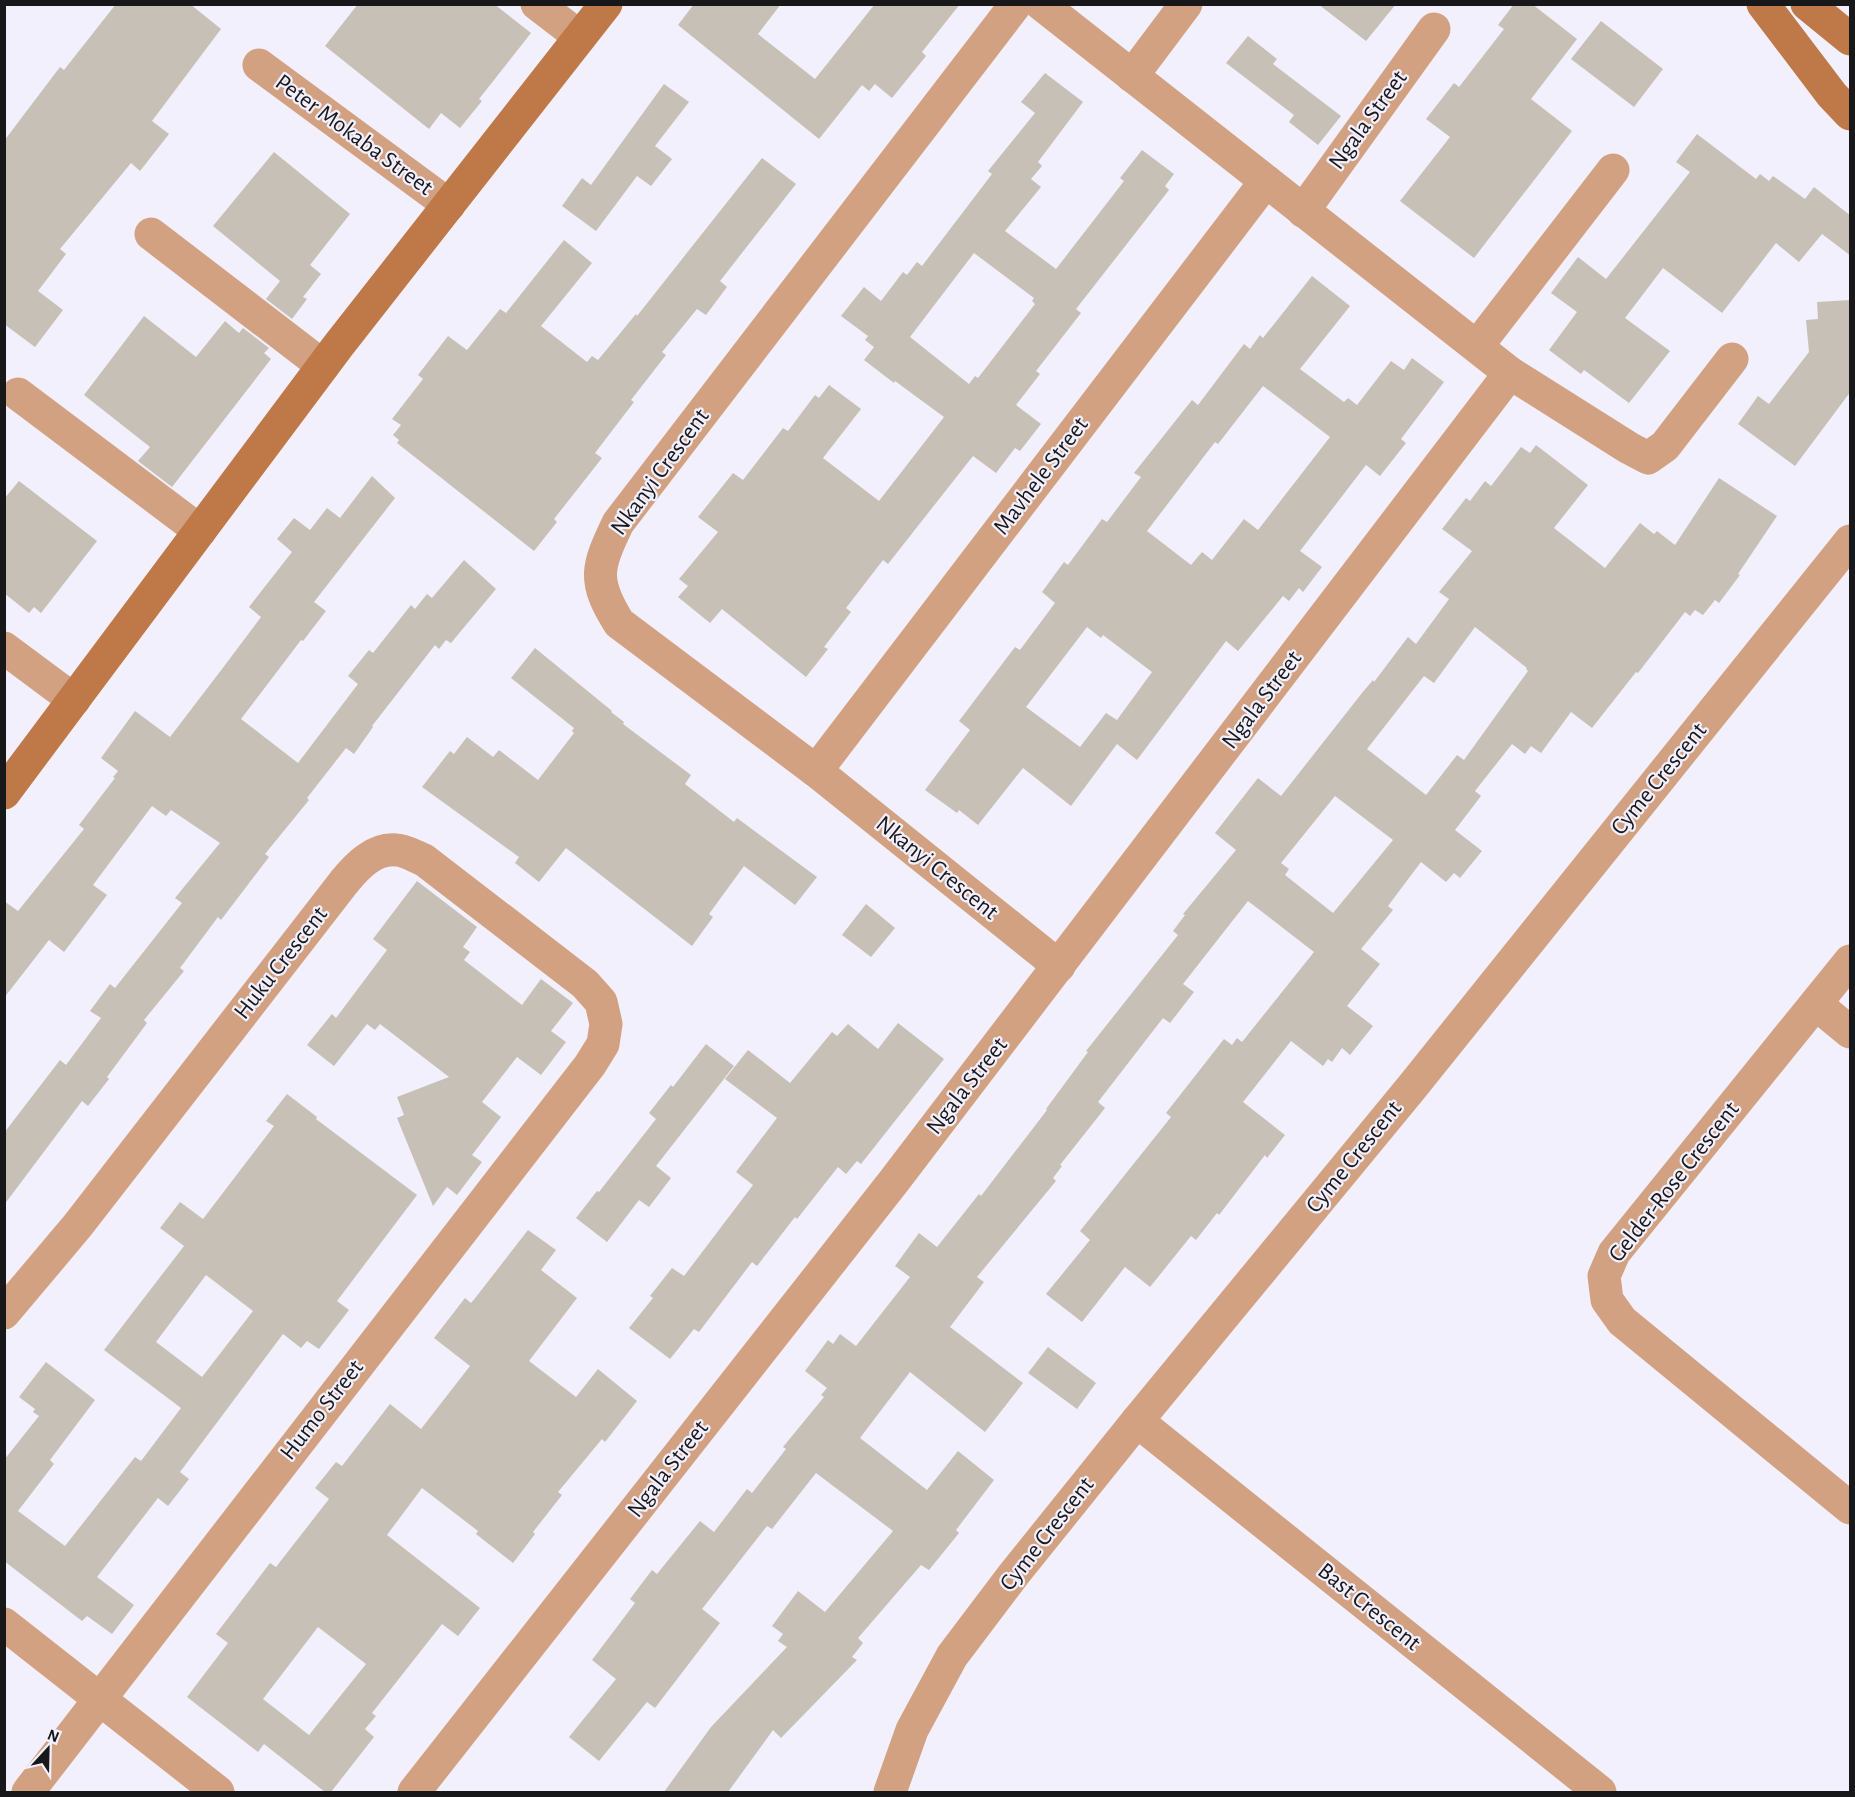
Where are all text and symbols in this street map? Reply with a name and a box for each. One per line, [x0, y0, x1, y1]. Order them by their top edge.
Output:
street label: Ngala Street [1324, 66, 1412, 174]
street label: Peter Mokaba Street [271, 70, 437, 200]
street label: Nkanyi Crescent [606, 404, 714, 540]
street label: Mavhele Street [989, 412, 1093, 539]
street label: Ngala Street [1218, 646, 1307, 753]
street label: Cyme Crescent [1607, 718, 1712, 840]
street label: Nkanyi Crescent [871, 812, 1003, 925]
street label: Huku Crescent [230, 902, 332, 1024]
street label: Ngala Street [922, 1033, 1012, 1139]
street label: Cyme Crescent [1302, 1096, 1407, 1218]
street label: Gelder-Rose Crescent [1604, 1097, 1744, 1267]
street label: Humo Street [276, 1355, 368, 1465]
street label: Ngala Street [623, 1416, 713, 1522]
street label: Cyme Crescent [995, 1472, 1099, 1595]
street label: Bast Crescent [1313, 1558, 1425, 1656]
north arrow [18, 1719, 78, 1779]
text: N [45, 1727, 61, 1746]

